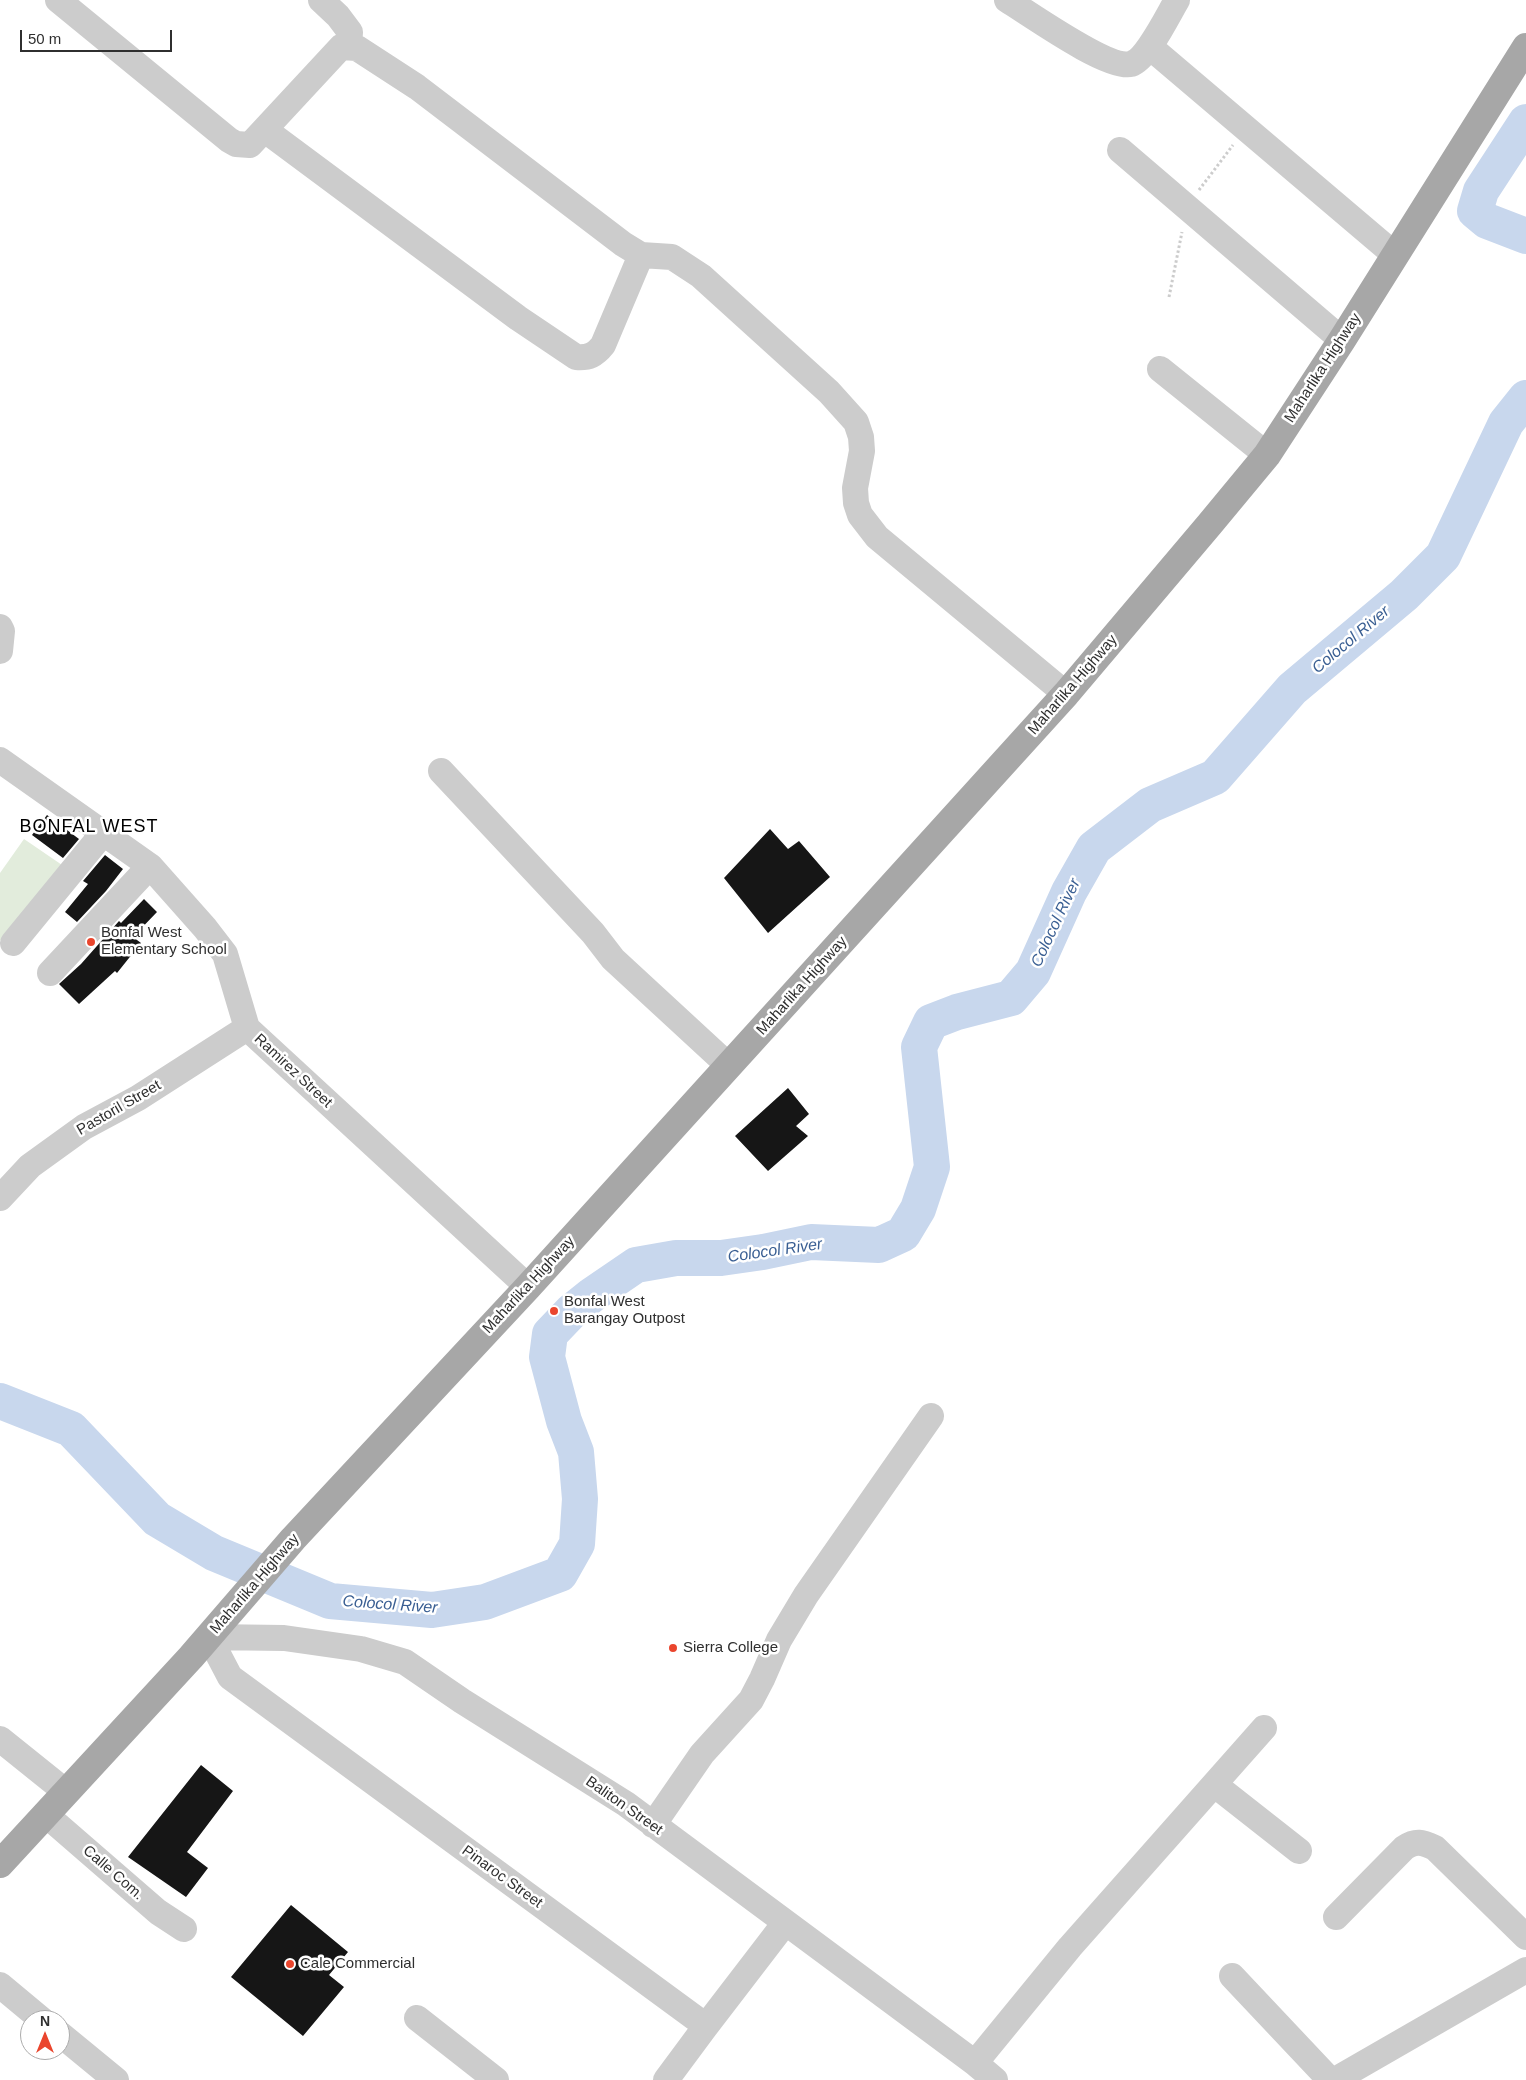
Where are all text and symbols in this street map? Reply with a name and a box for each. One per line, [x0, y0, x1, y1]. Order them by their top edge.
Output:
scale bar [22, 20, 175, 52]
text: 50 m [28, 30, 61, 47]
street label: Maharlika Highway [1281, 310, 1365, 426]
water label: Colocol River [1308, 602, 1394, 678]
street label: Maharlika Highway [1025, 631, 1121, 739]
district label: BONFAL WEST [18, 816, 160, 838]
water label: Colocol River [1027, 876, 1085, 970]
place label: Bonfal West Elementary School [101, 924, 227, 959]
street label: Maharlika Highway [753, 933, 851, 1039]
marker: Bonfal West Elementary School [85, 936, 97, 948]
street label: Ramirez Street [250, 1030, 336, 1112]
street label: Pastoril Street [74, 1077, 164, 1139]
street label: Maharlika Highway [479, 1233, 579, 1337]
water label: Colocol River [727, 1235, 823, 1267]
place label: Bonfal West Barangay Outpost [564, 1293, 685, 1328]
marker: Bonfal West Barangay Outpost [548, 1305, 560, 1317]
street label: Maharlika Highway [207, 1530, 303, 1638]
water label: Colocol River [342, 1592, 438, 1618]
place label: Sierra College [683, 1639, 778, 1657]
marker: Sierra College [667, 1642, 679, 1654]
street label: Baliton Street [582, 1773, 666, 1839]
street label: Calle Com. [79, 1842, 147, 1904]
street label: Pinaroc Street [458, 1842, 546, 1912]
place label: Cale Commercial [300, 1955, 415, 1973]
marker: Cale Commercial [284, 1958, 296, 1970]
north arrow [20, 2010, 70, 2060]
text: N [40, 2013, 50, 2029]

